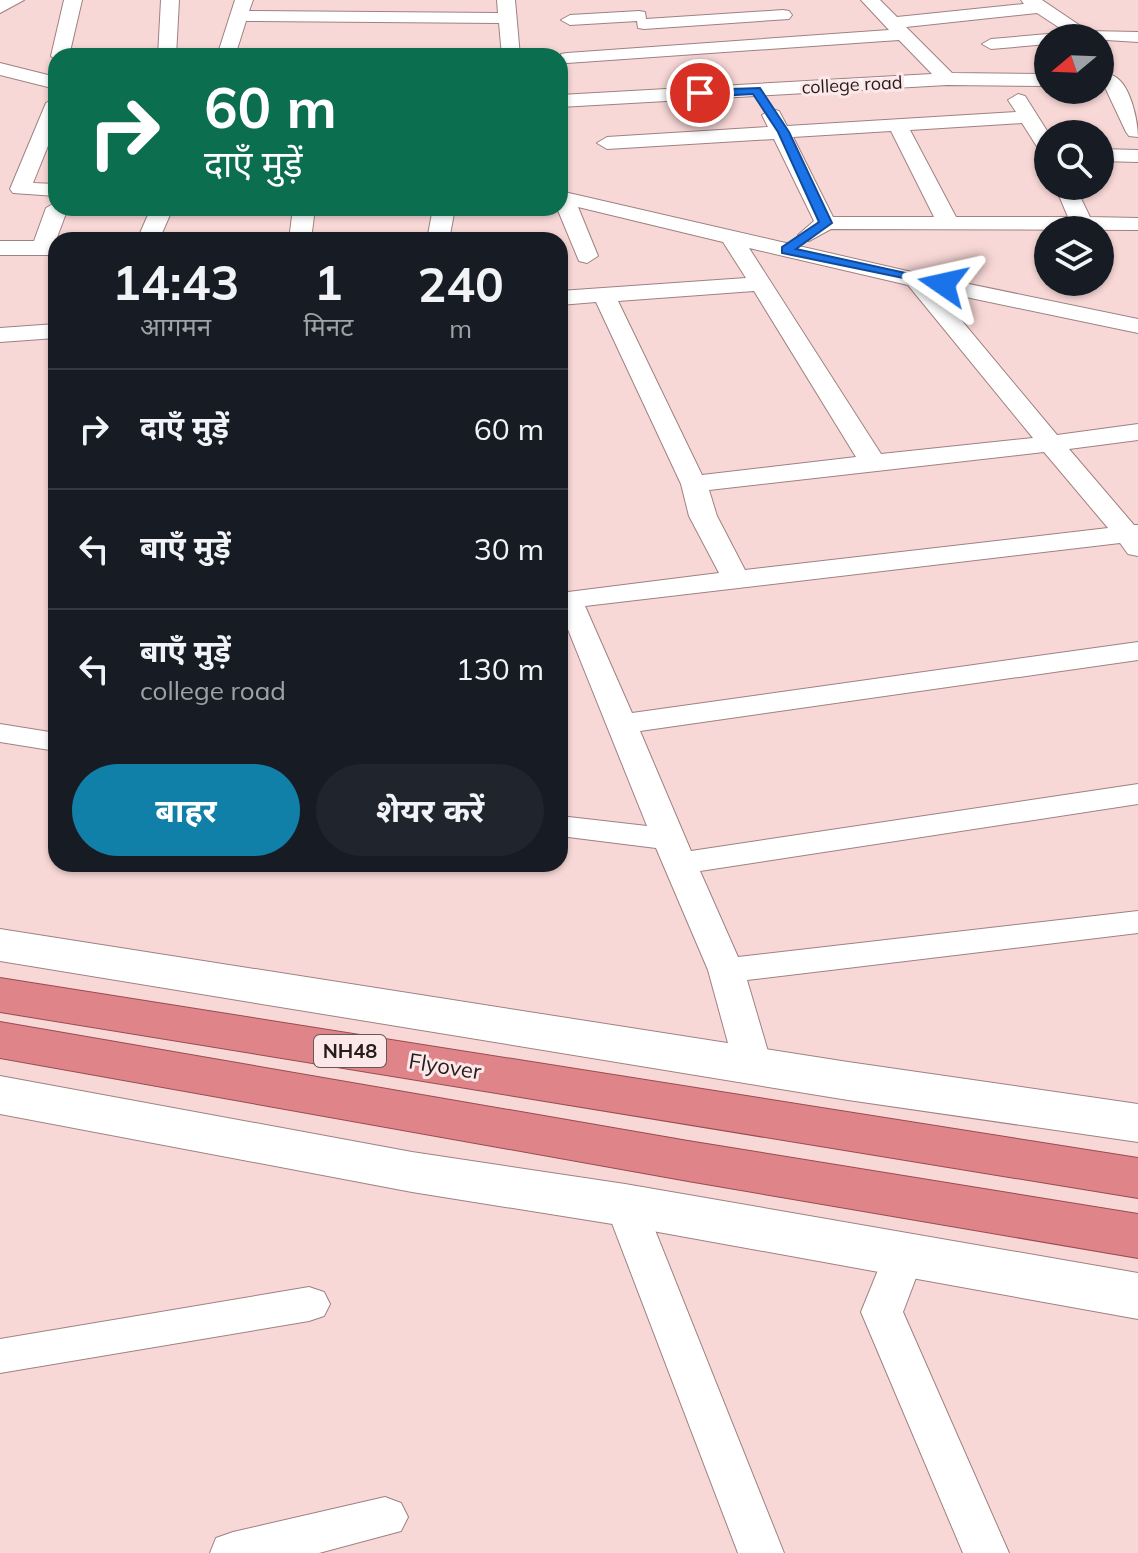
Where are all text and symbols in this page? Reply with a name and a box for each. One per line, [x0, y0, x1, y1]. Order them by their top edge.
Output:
north arrow [1034, 24, 1114, 104]
map controls [1034, 24, 1114, 296]
pin [666, 59, 734, 127]
street label: college road [801, 70, 903, 99]
icon: arrive [678, 71, 722, 115]
text: 60 m [204, 72, 337, 142]
icon: right [72, 80, 176, 184]
button: search [1034, 120, 1114, 200]
text: दाएँ मुड़ें [204, 141, 303, 186]
button: layers [1034, 216, 1114, 296]
position arrow [901, 242, 985, 326]
text: 14:43 [112, 252, 239, 312]
text: 1 [314, 252, 343, 312]
text: 240 [417, 254, 504, 314]
text: आगमन [140, 310, 211, 343]
text: मिनट [303, 310, 353, 343]
text: m [449, 312, 472, 345]
icon: right [72, 407, 116, 451]
text: दाएँ मुड़ें [140, 408, 229, 446]
text: 60 m [474, 410, 544, 448]
icon: left [72, 527, 116, 571]
text: बाएँ मुड़ें [140, 528, 230, 566]
text: 30 m [474, 530, 544, 568]
text: बाएँ मुड़ें [140, 632, 230, 670]
icon: left [72, 647, 116, 691]
text: 130 m [456, 650, 544, 688]
text: college road [140, 674, 286, 707]
button: बाहर [72, 764, 300, 856]
button: शेयर करें [316, 764, 544, 856]
road number: NH48 [314, 1035, 386, 1067]
street label: Flyover [407, 1046, 483, 1086]

